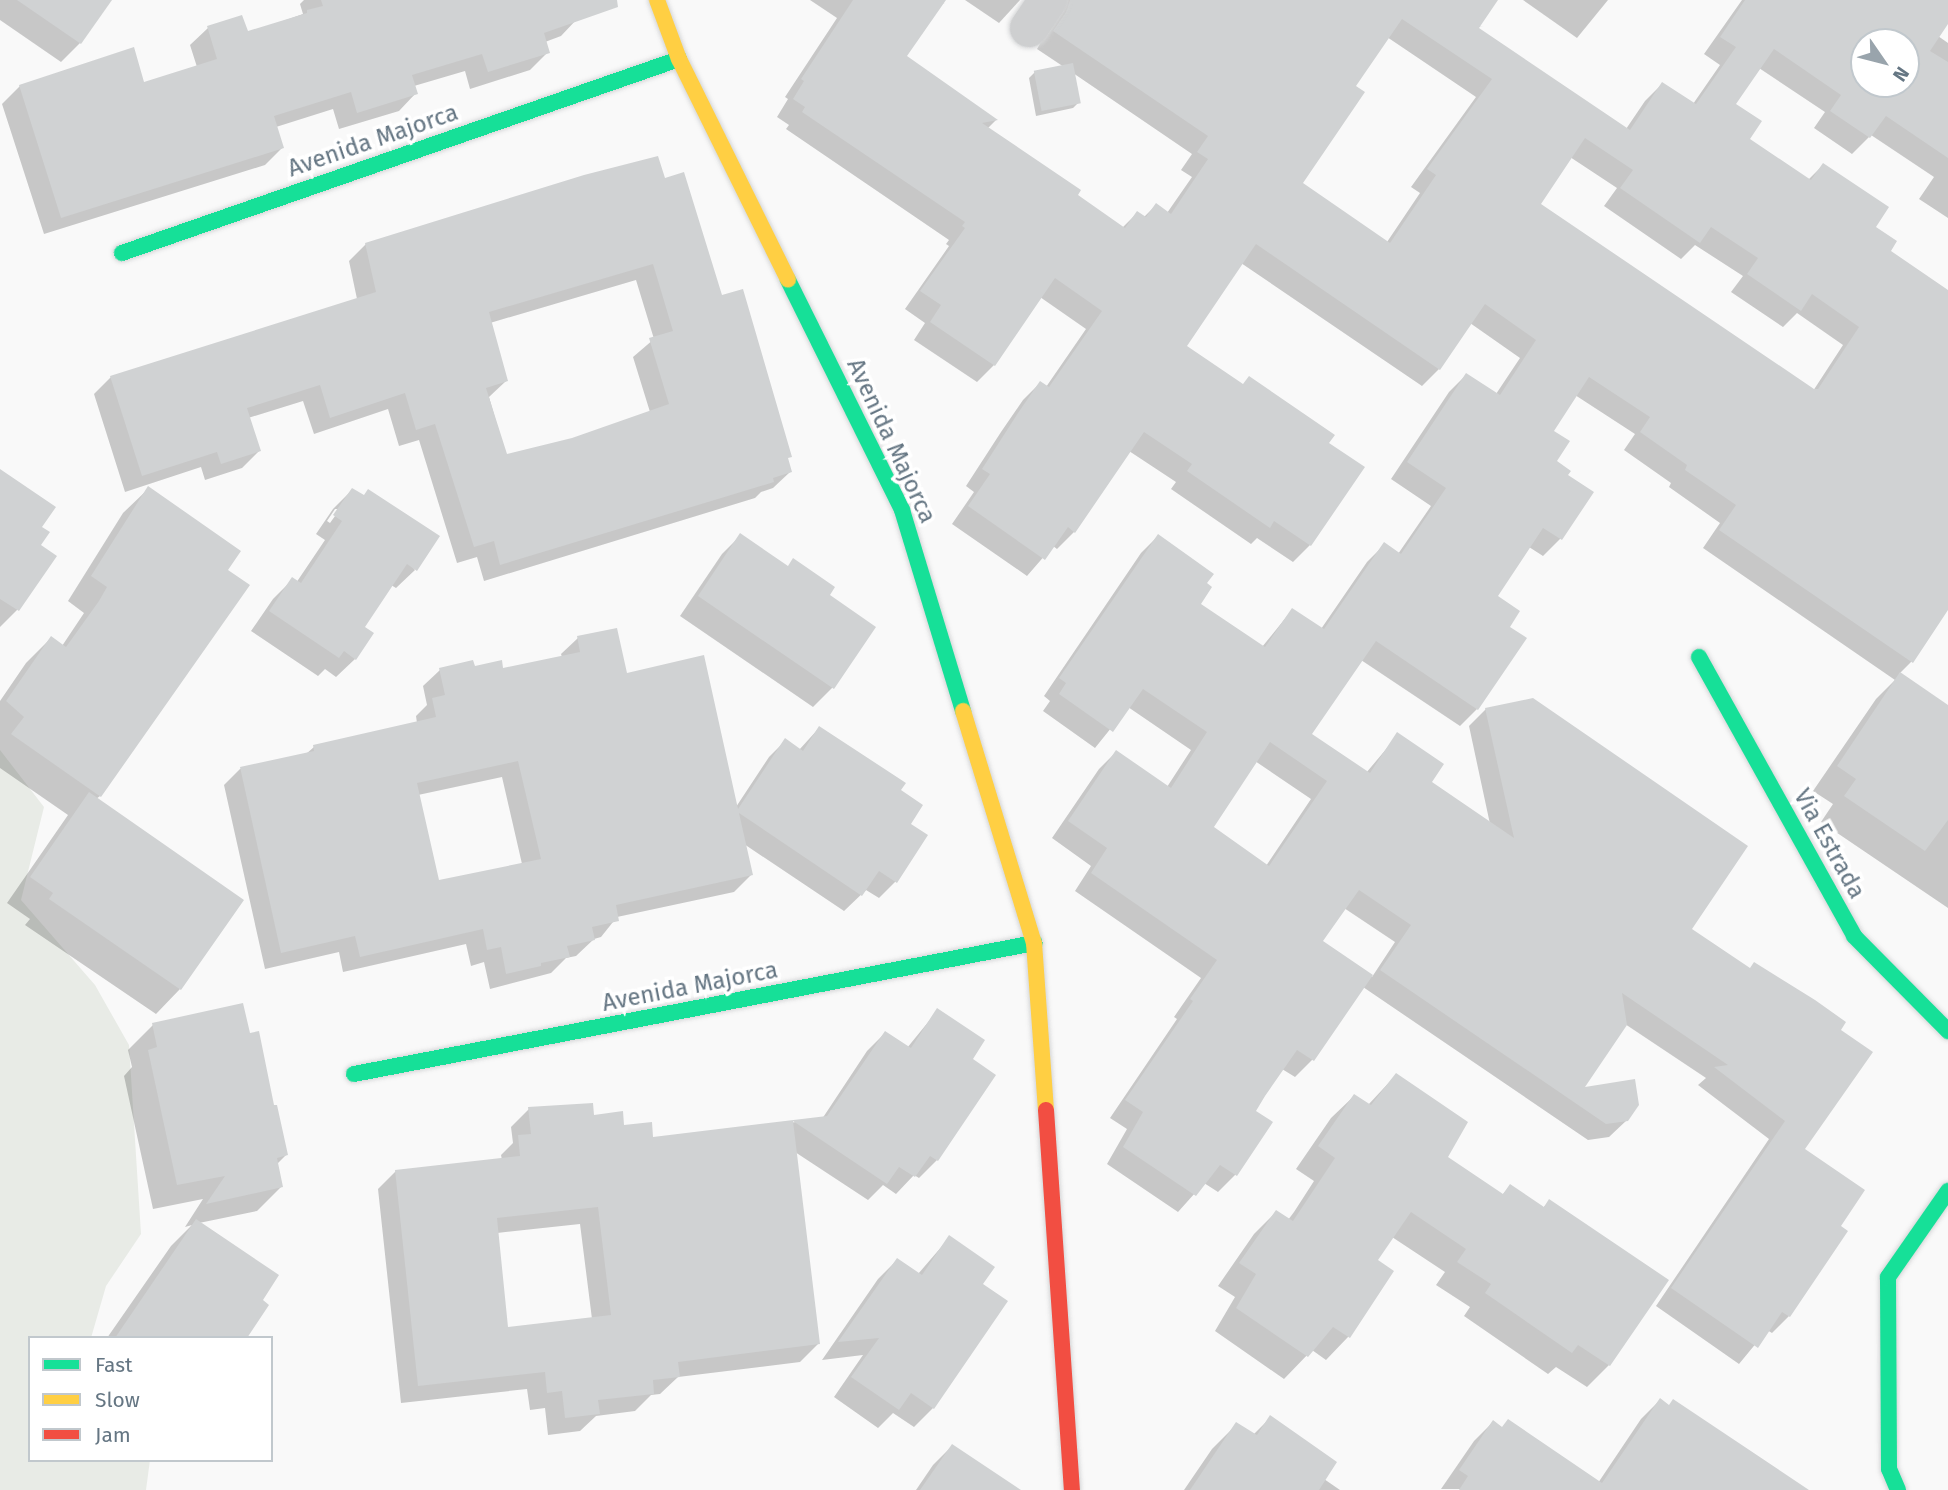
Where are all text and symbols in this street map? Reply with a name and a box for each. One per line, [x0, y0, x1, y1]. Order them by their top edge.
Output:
north arrow [1850, 28, 1920, 98]
text: N [1888, 62, 1914, 86]
street label: Avenida Majorca [284, 98, 462, 184]
street label: Avenida Majorca [840, 354, 942, 528]
street label: Via Estrada [1787, 784, 1871, 904]
street label: Avenida Majorca [600, 956, 780, 1018]
legend [28, 1336, 273, 1462]
text: Fast [95, 1352, 133, 1378]
text: Slow [95, 1387, 140, 1413]
text: Jam [95, 1422, 131, 1448]

